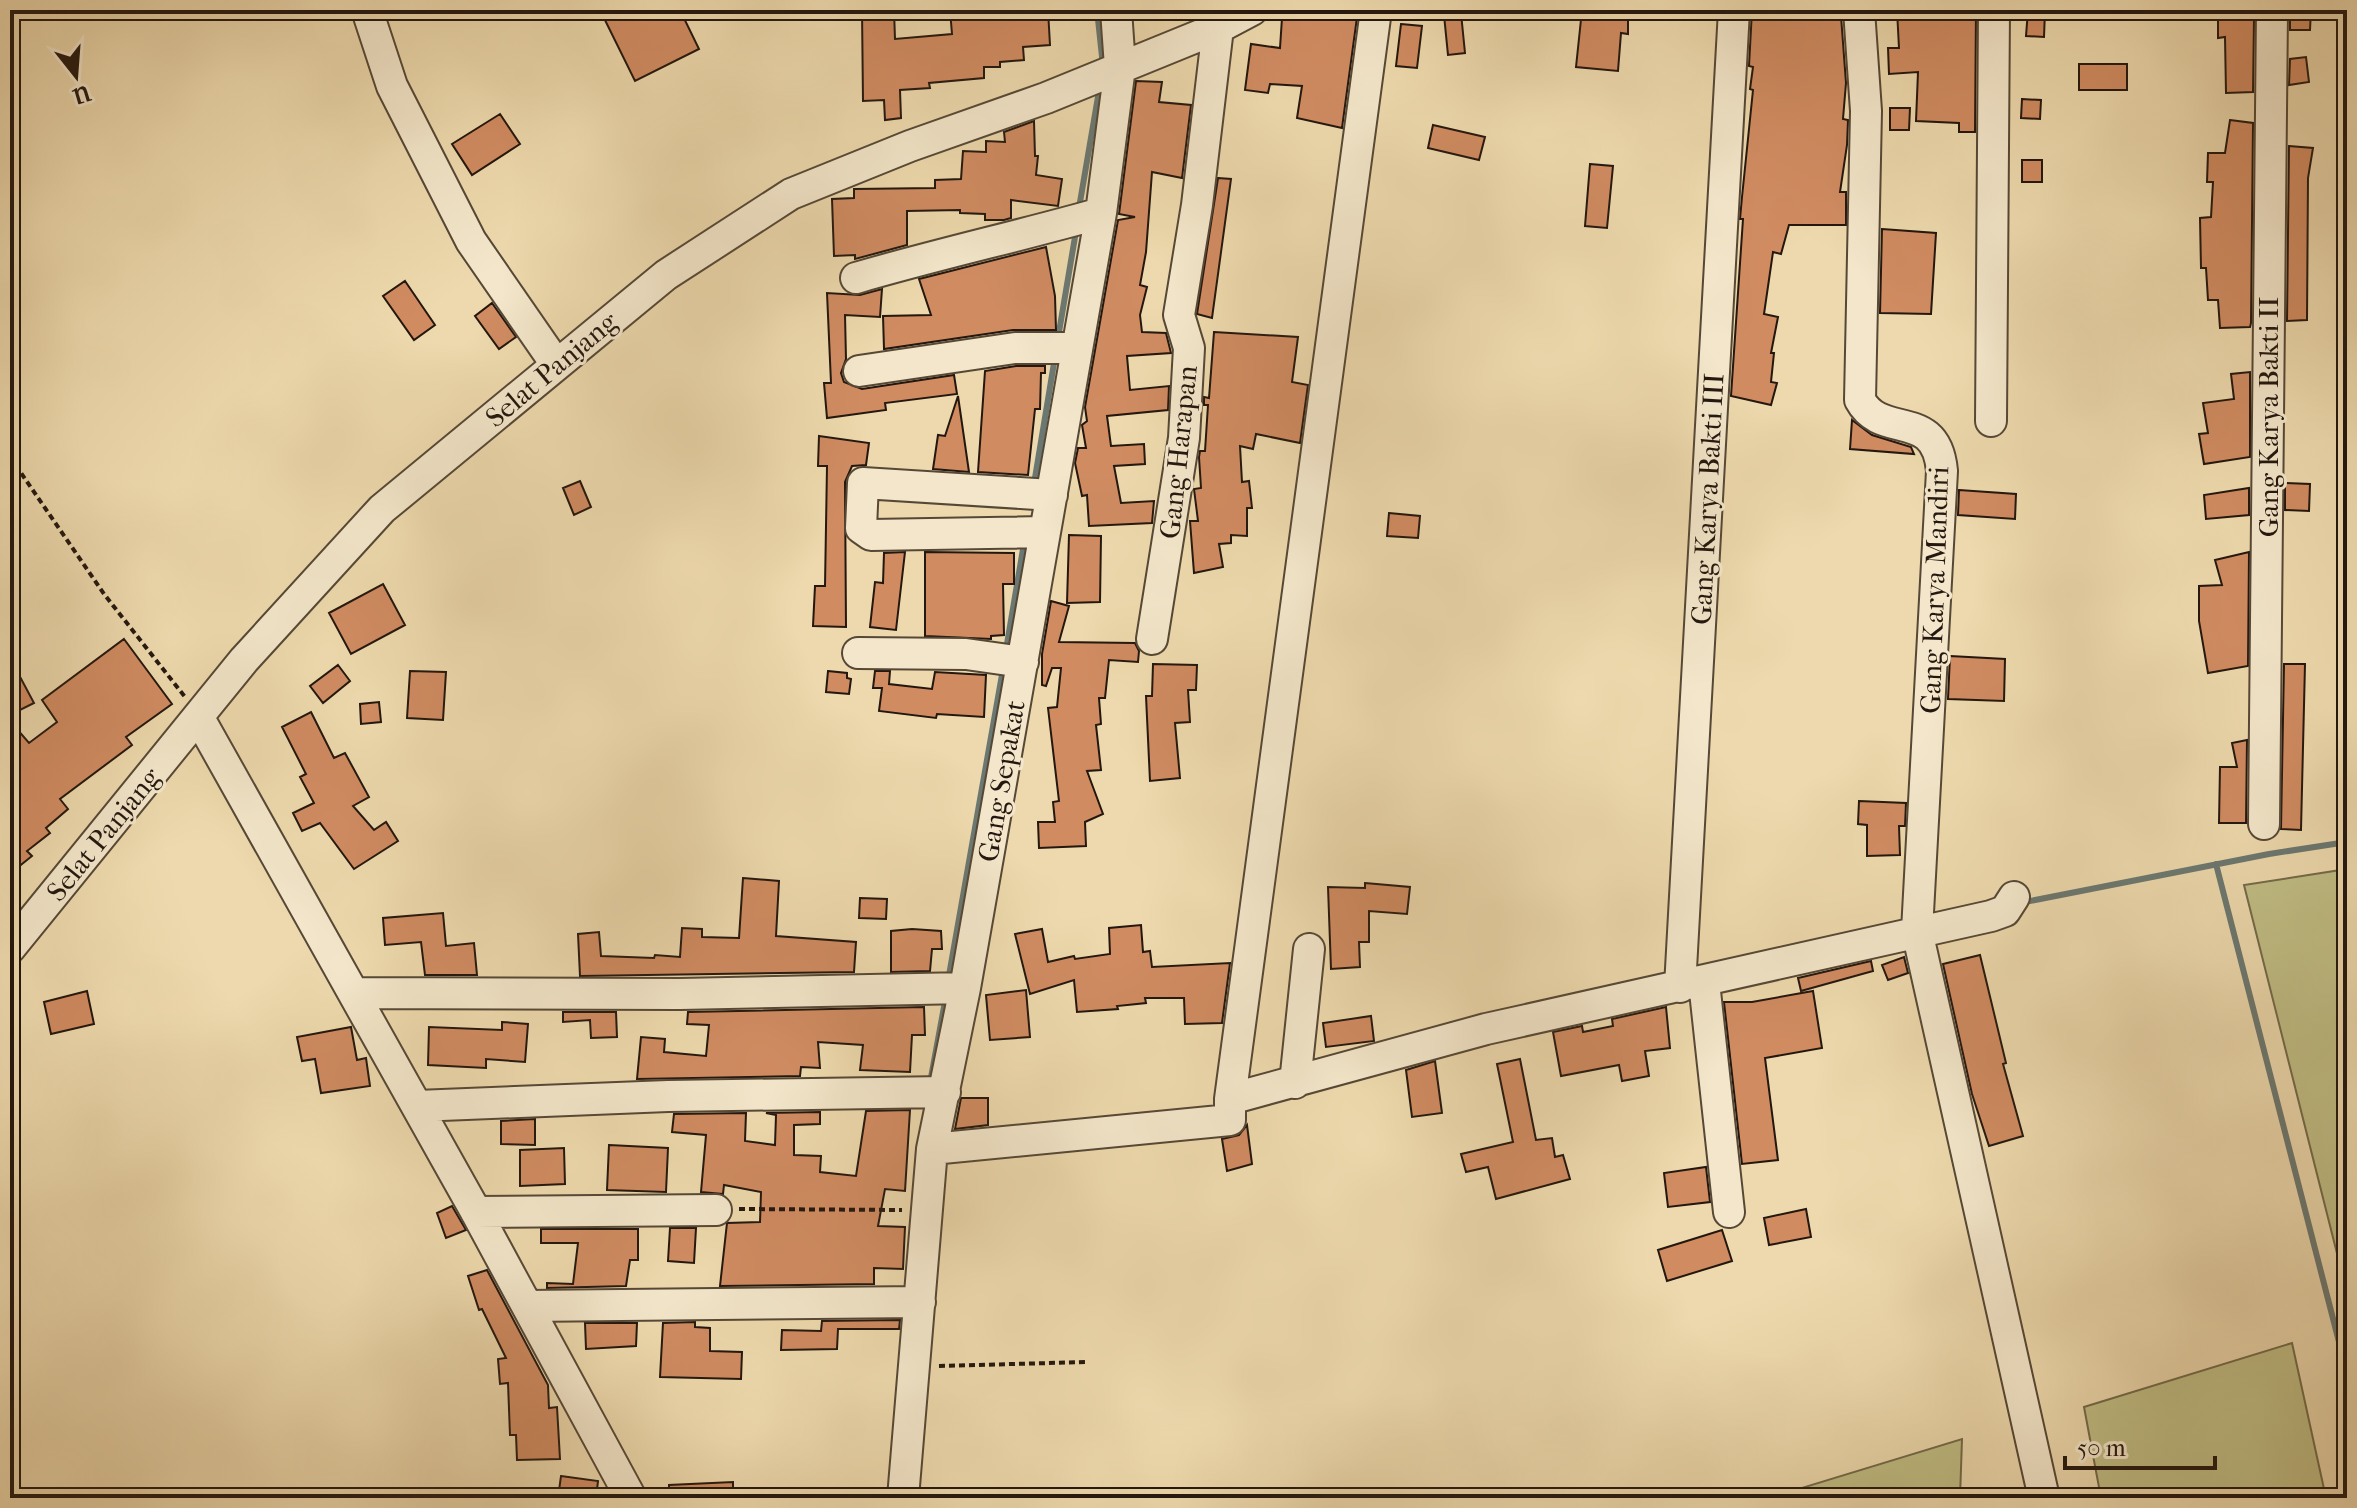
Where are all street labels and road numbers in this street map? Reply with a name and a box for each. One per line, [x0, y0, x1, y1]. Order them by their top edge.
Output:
street label: Gang Karya Bakti II [2252, 297, 2285, 537]
street label: Selat Panjang [479, 304, 625, 434]
street label: Gang Harapan [1153, 364, 1204, 540]
street label: Gang Karya Bakti III [1684, 372, 1731, 626]
street label: Gang Karya Mandiri [1914, 466, 1955, 714]
street label: Gang Sepakat [971, 698, 1032, 865]
street label: Selat Panjang [40, 760, 168, 908]

